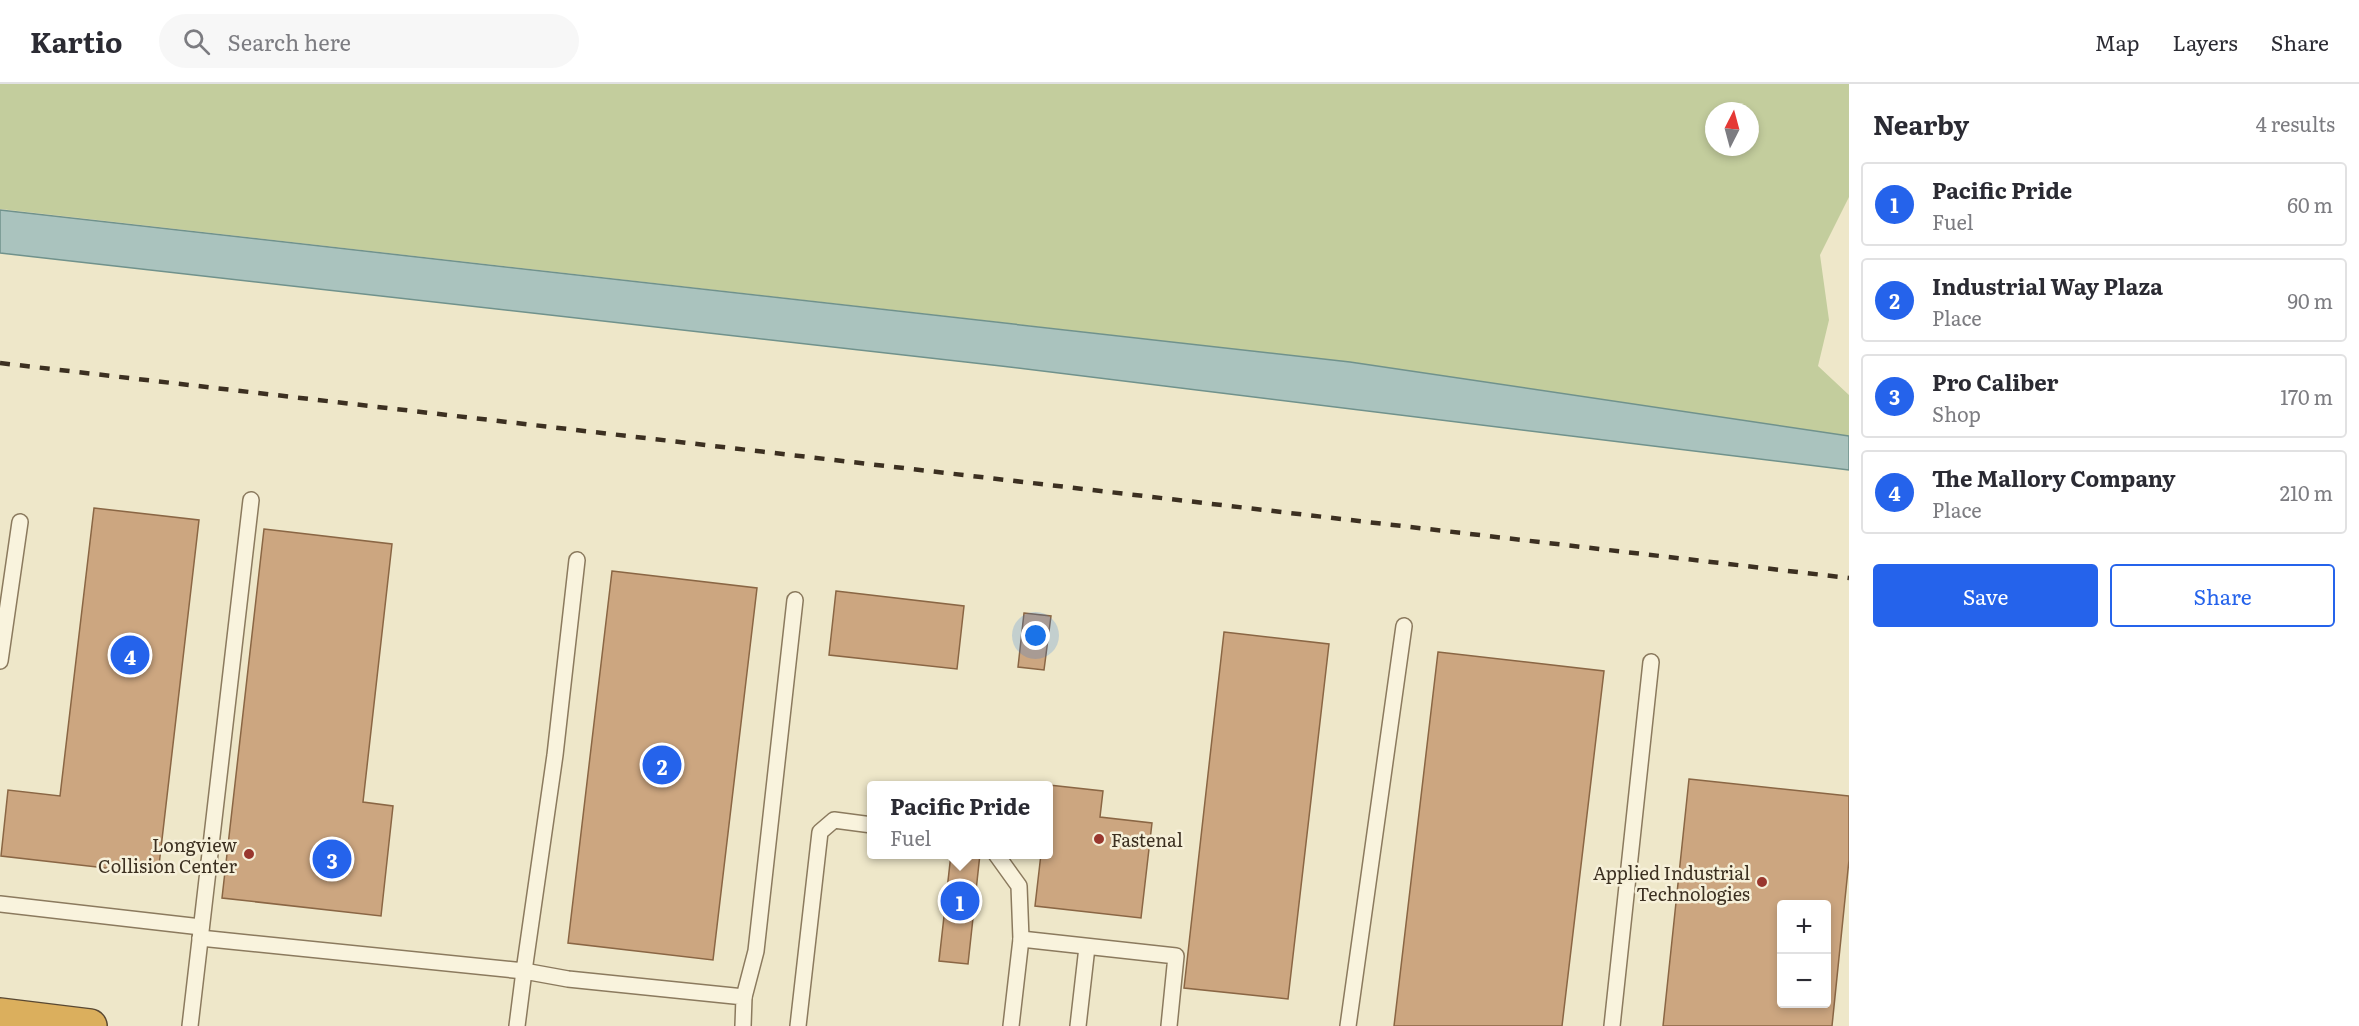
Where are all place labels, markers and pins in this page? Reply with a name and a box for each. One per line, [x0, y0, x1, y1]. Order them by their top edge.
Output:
pin: 4 [110, 632, 150, 678]
pin: 2 [642, 742, 682, 788]
place label: Fastenal [1111, 826, 1183, 853]
place label: Longview Collision Center [98, 831, 238, 879]
marker: Fastenal [1092, 832, 1106, 846]
pin: 3 [312, 836, 352, 882]
marker: Longview Collision Center [242, 847, 256, 861]
place label: Applied Industrial Technologies [1593, 859, 1750, 907]
marker: Applied Industrial Technologies [1755, 875, 1769, 889]
pin: 1 [940, 878, 980, 924]

